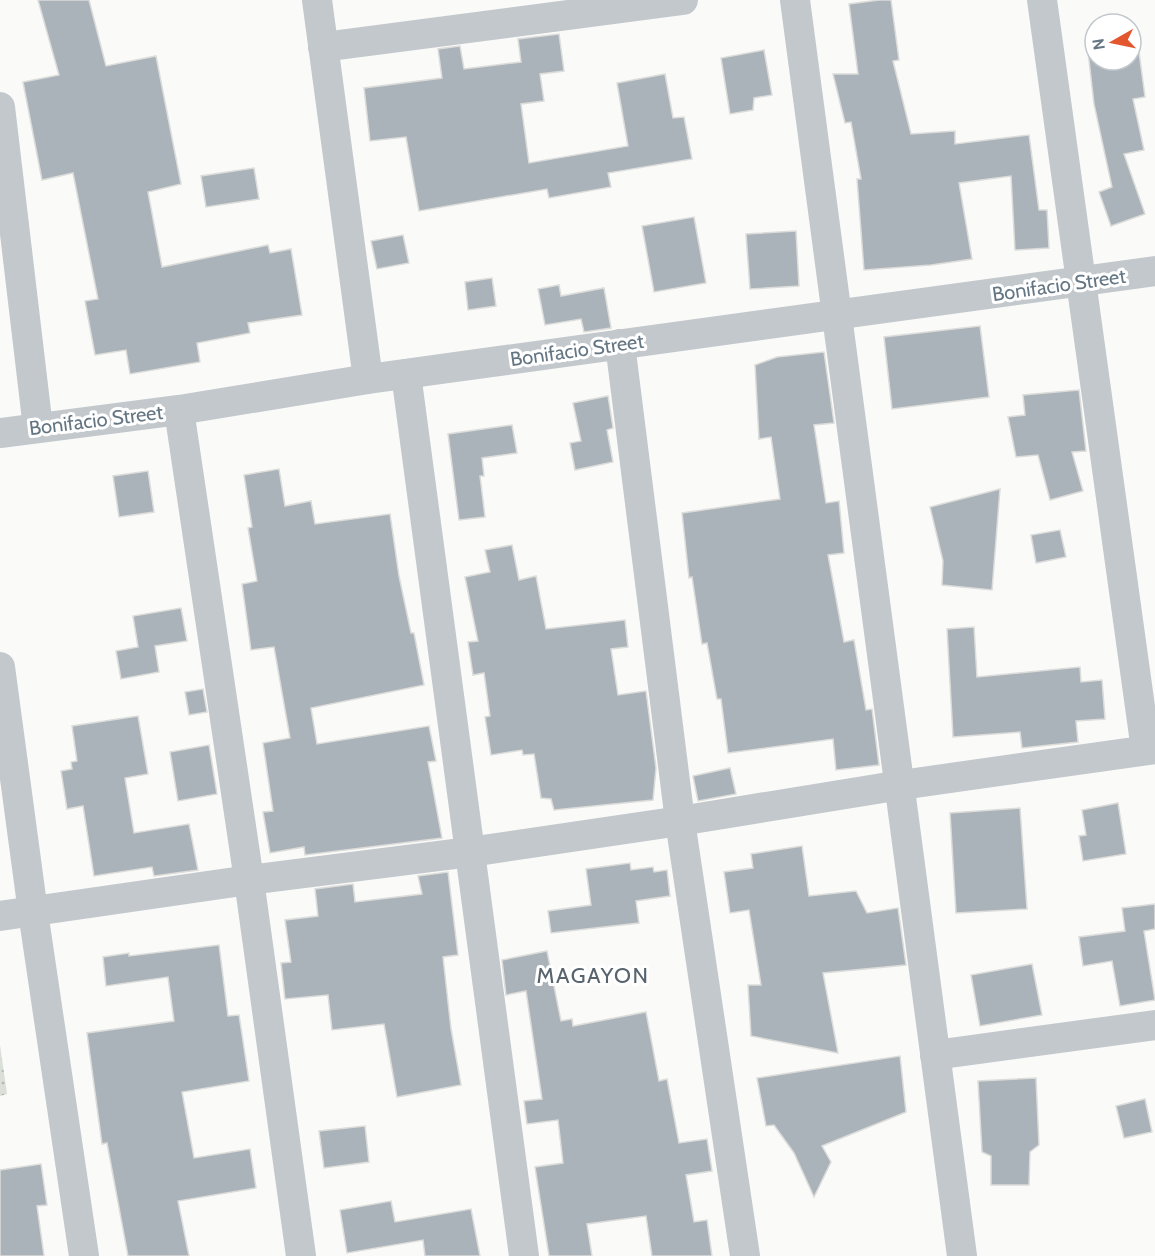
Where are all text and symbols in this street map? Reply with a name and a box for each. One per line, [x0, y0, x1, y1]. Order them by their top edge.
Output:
north arrow [1083, 12, 1143, 72]
text: N [1088, 37, 1109, 51]
street label: Bonifacio Street [991, 264, 1128, 306]
street label: Bonifacio Street [509, 329, 646, 371]
street label: Bonifacio Street [28, 400, 165, 440]
district label: MAGAYON [537, 962, 649, 989]

